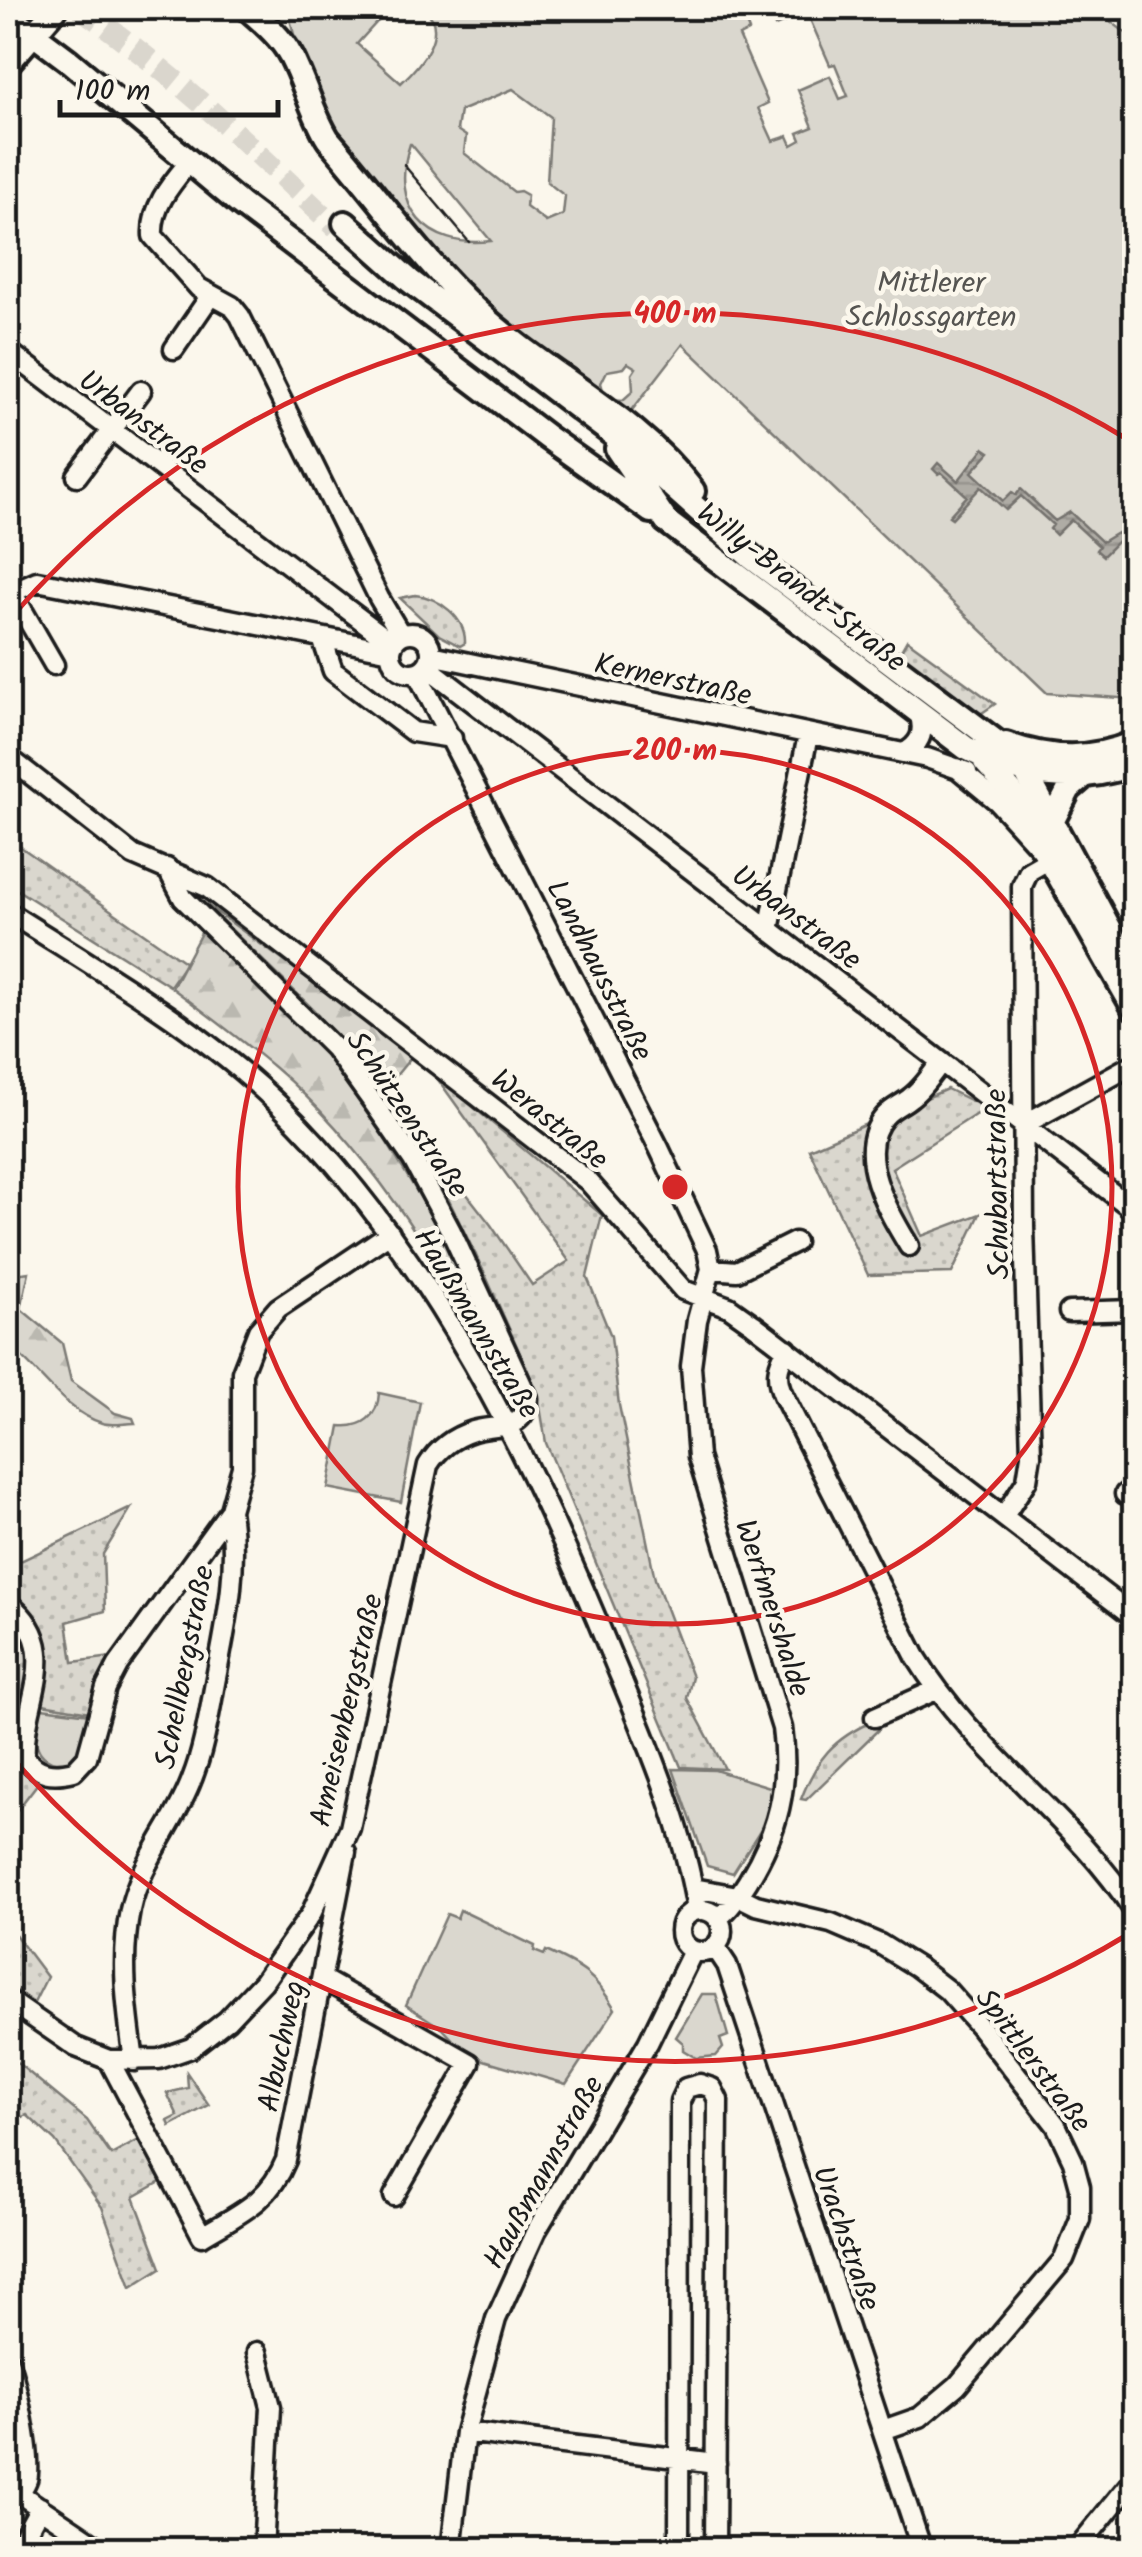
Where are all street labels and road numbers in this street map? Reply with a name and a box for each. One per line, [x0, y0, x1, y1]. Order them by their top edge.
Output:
street label: Urbanstraße [67, 358, 218, 489]
street label: Willy-Brandt-Straße [685, 491, 916, 686]
street label: Kernerstraße [589, 641, 756, 721]
street label: Urbanstraße [720, 853, 871, 984]
street label: Landhausstraße [532, 872, 665, 1070]
street label: Schützenstraße [332, 1021, 480, 1209]
street label: Werastraße [479, 1058, 618, 1183]
street label: Schubartstraße [973, 1088, 1025, 1280]
street label: Haußmannstraße [399, 1219, 551, 1429]
street label: Werfmershalde [720, 1514, 822, 1704]
street label: Schellbergstraße [143, 1561, 229, 1773]
street label: Ameisenbergstraße [298, 1589, 398, 1832]
street label: Albuchweg [246, 1976, 320, 2117]
street label: Spittlerstraße [962, 1979, 1103, 2144]
street label: Haußmannstraße [472, 2067, 618, 2279]
street label: Urachstraße [798, 2160, 892, 2318]

